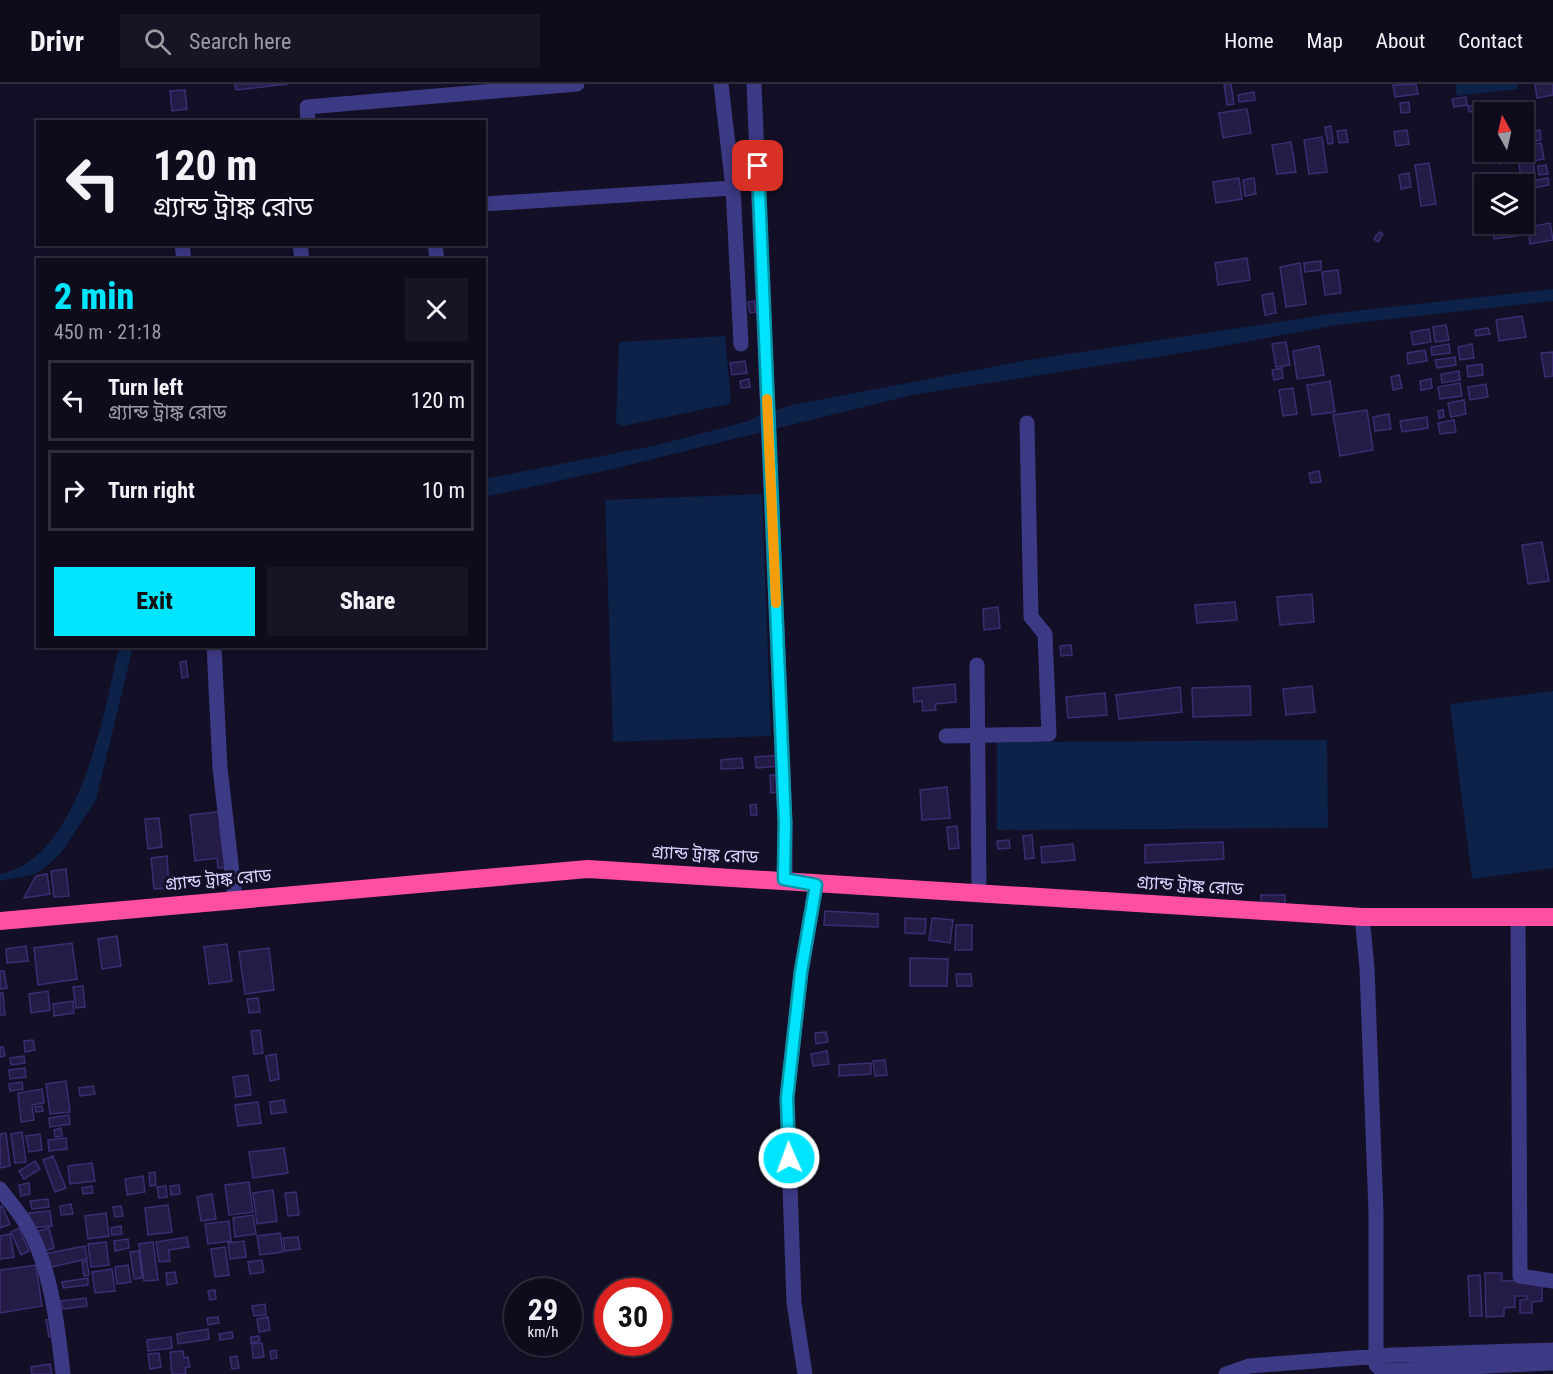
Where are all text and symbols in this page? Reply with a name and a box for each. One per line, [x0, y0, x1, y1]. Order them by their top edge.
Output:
search box [120, 14, 540, 68]
text: Drivr [30, 25, 84, 58]
icon: search [141, 25, 174, 58]
text: Search here [189, 29, 291, 54]
text: Home [1224, 29, 1274, 53]
text: Map [1307, 29, 1343, 53]
text: About [1376, 29, 1425, 53]
text: Contact [1458, 29, 1523, 53]
north arrow [1474, 102, 1534, 162]
map controls [1474, 102, 1534, 234]
pin [732, 140, 783, 191]
text: 120 m [153, 141, 258, 190]
icon: left [54, 144, 132, 222]
icon: arrive [741, 149, 774, 182]
button: layers [1474, 174, 1534, 234]
text: গ্র্যান্ড ট্রাঙ্ক রোড [153, 191, 313, 223]
text: 2 min [54, 276, 134, 318]
button: close [405, 278, 468, 341]
text: 450 m · 21:18 [54, 320, 161, 344]
text: Turn left [108, 375, 183, 400]
icon: left [57, 384, 90, 417]
text: 120 m [411, 388, 465, 413]
text: গ্র্যান্ড ট্রাঙ্ক রোড [108, 400, 227, 424]
icon: right [57, 474, 90, 507]
text: Turn right [108, 478, 195, 503]
text: 10 m [422, 478, 465, 503]
button: Exit [54, 567, 255, 636]
button: Share [267, 567, 468, 636]
street label: গ্র্যান্ড ট্রাঙ্ক রোড [651, 841, 759, 867]
street label: গ্র্যান্ড ট্রাঙ্ক রোড [164, 864, 272, 894]
street label: গ্র্যান্ড ট্রাঙ্ক রোড [1136, 871, 1244, 899]
position arrow [757, 1126, 821, 1190]
speed limit sign: 30 [594, 1278, 672, 1356]
text: 29 [528, 1292, 558, 1327]
text: km/h [528, 1323, 558, 1341]

